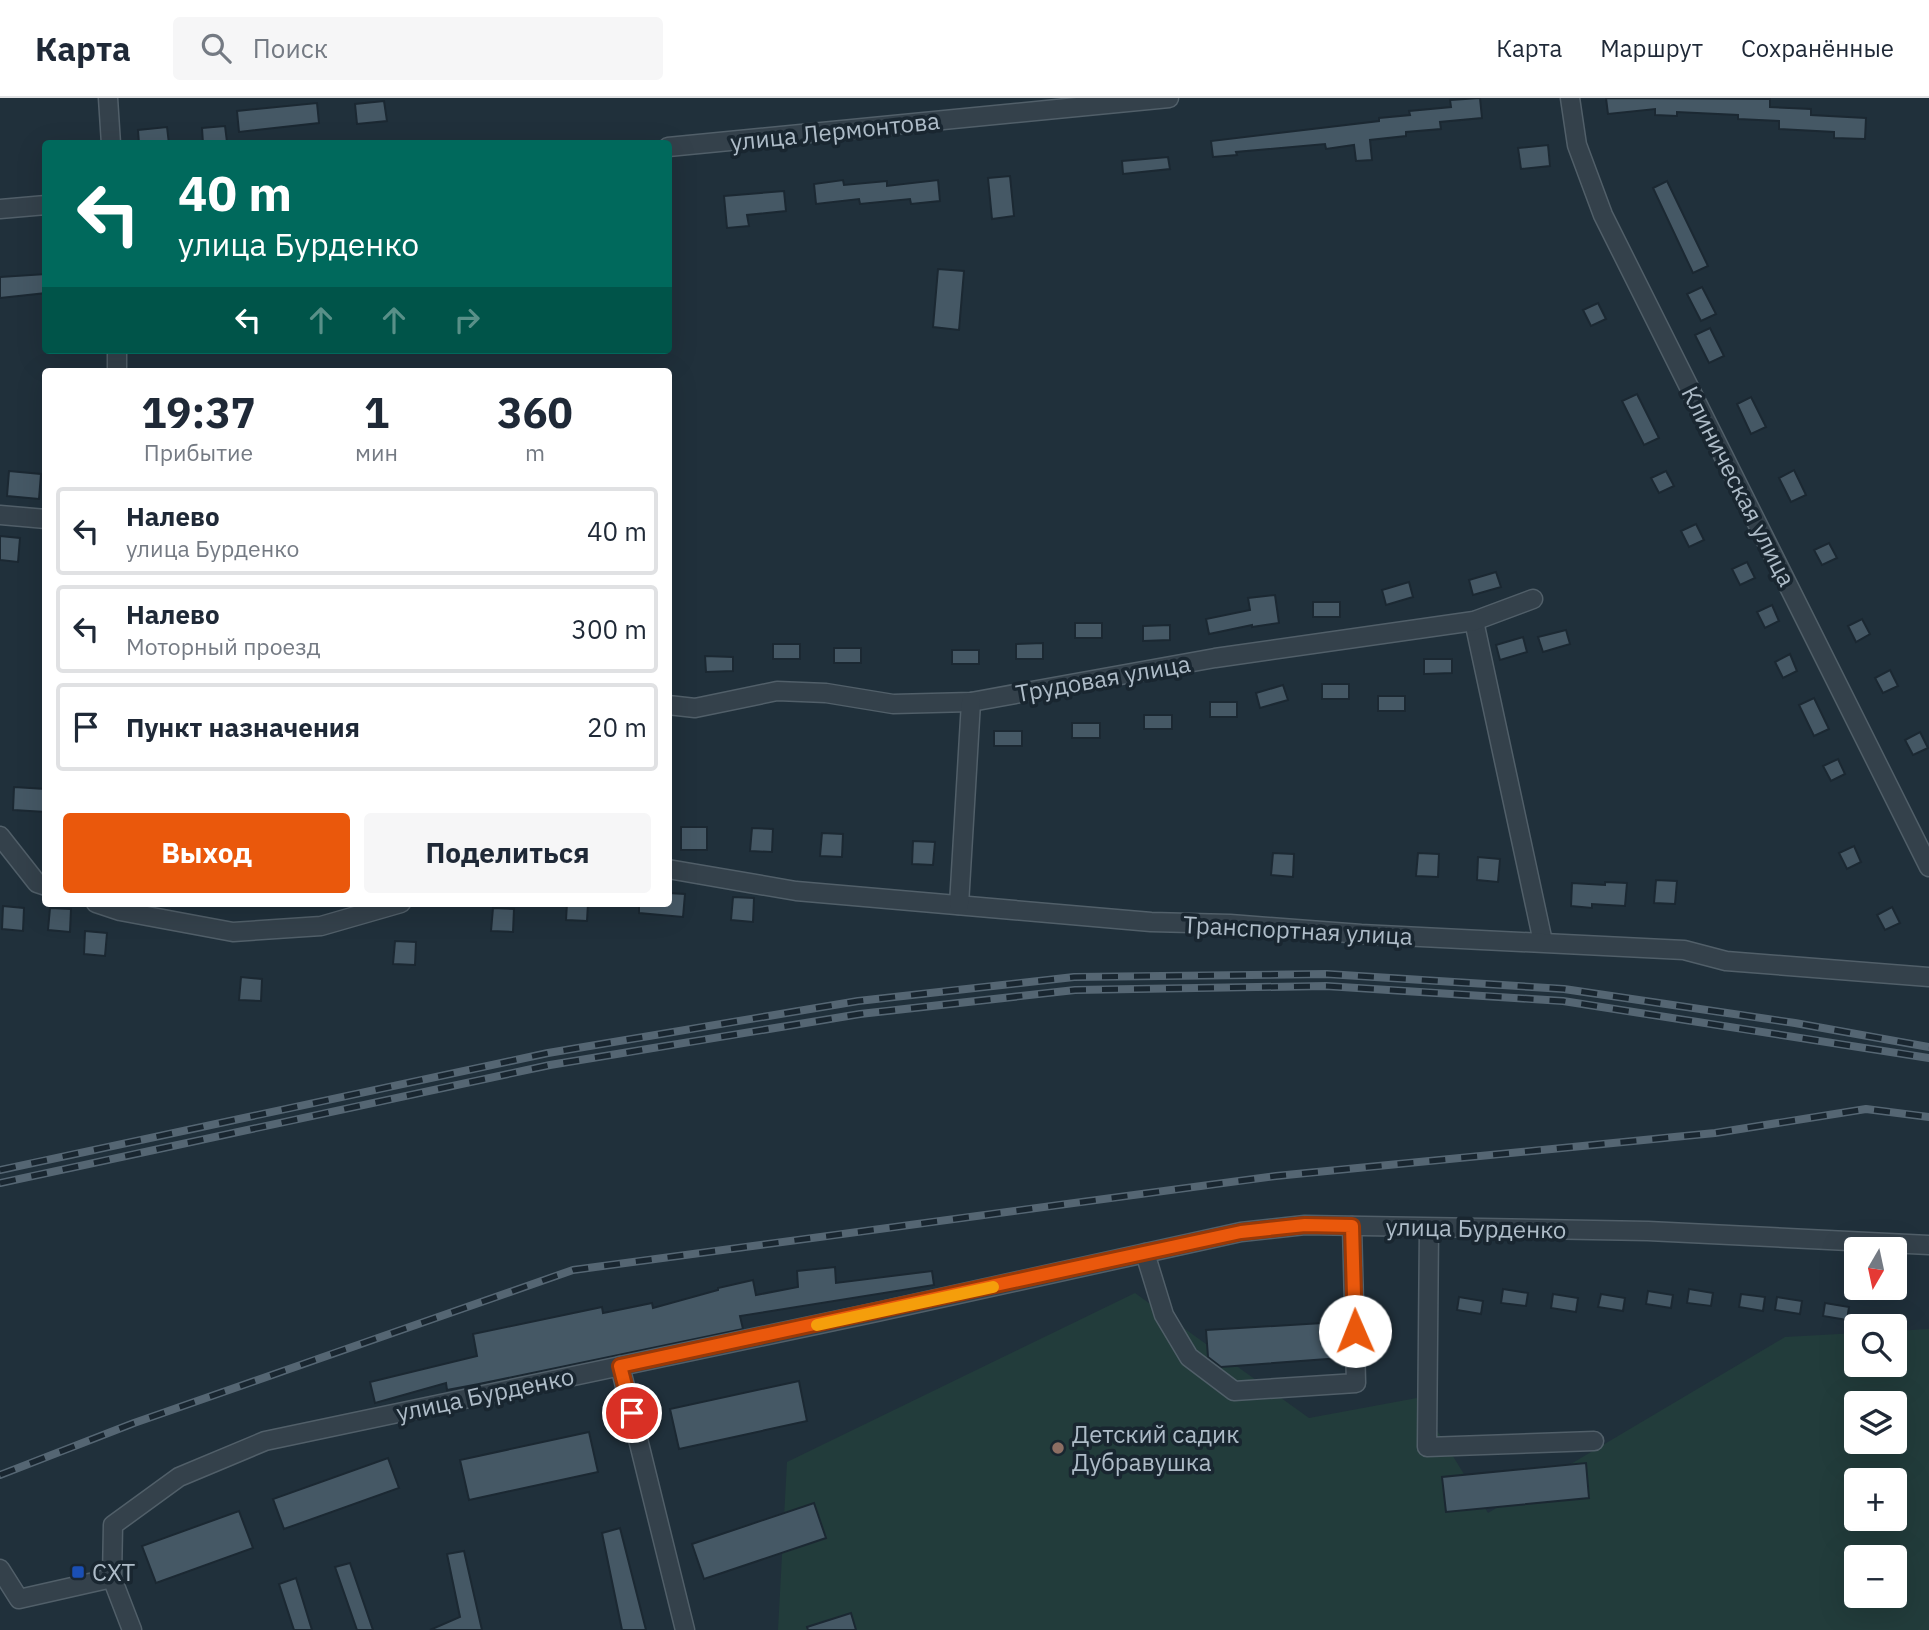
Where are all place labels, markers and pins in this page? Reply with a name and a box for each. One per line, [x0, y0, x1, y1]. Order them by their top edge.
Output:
pin [602, 1383, 662, 1443]
place label: Детский садик Дубравушка [1072, 1418, 1239, 1478]
marker: Детский садик Дубравушка [1050, 1440, 1066, 1456]
place label: СХТ [92, 1556, 136, 1588]
marker: СХТ [70, 1564, 86, 1580]

